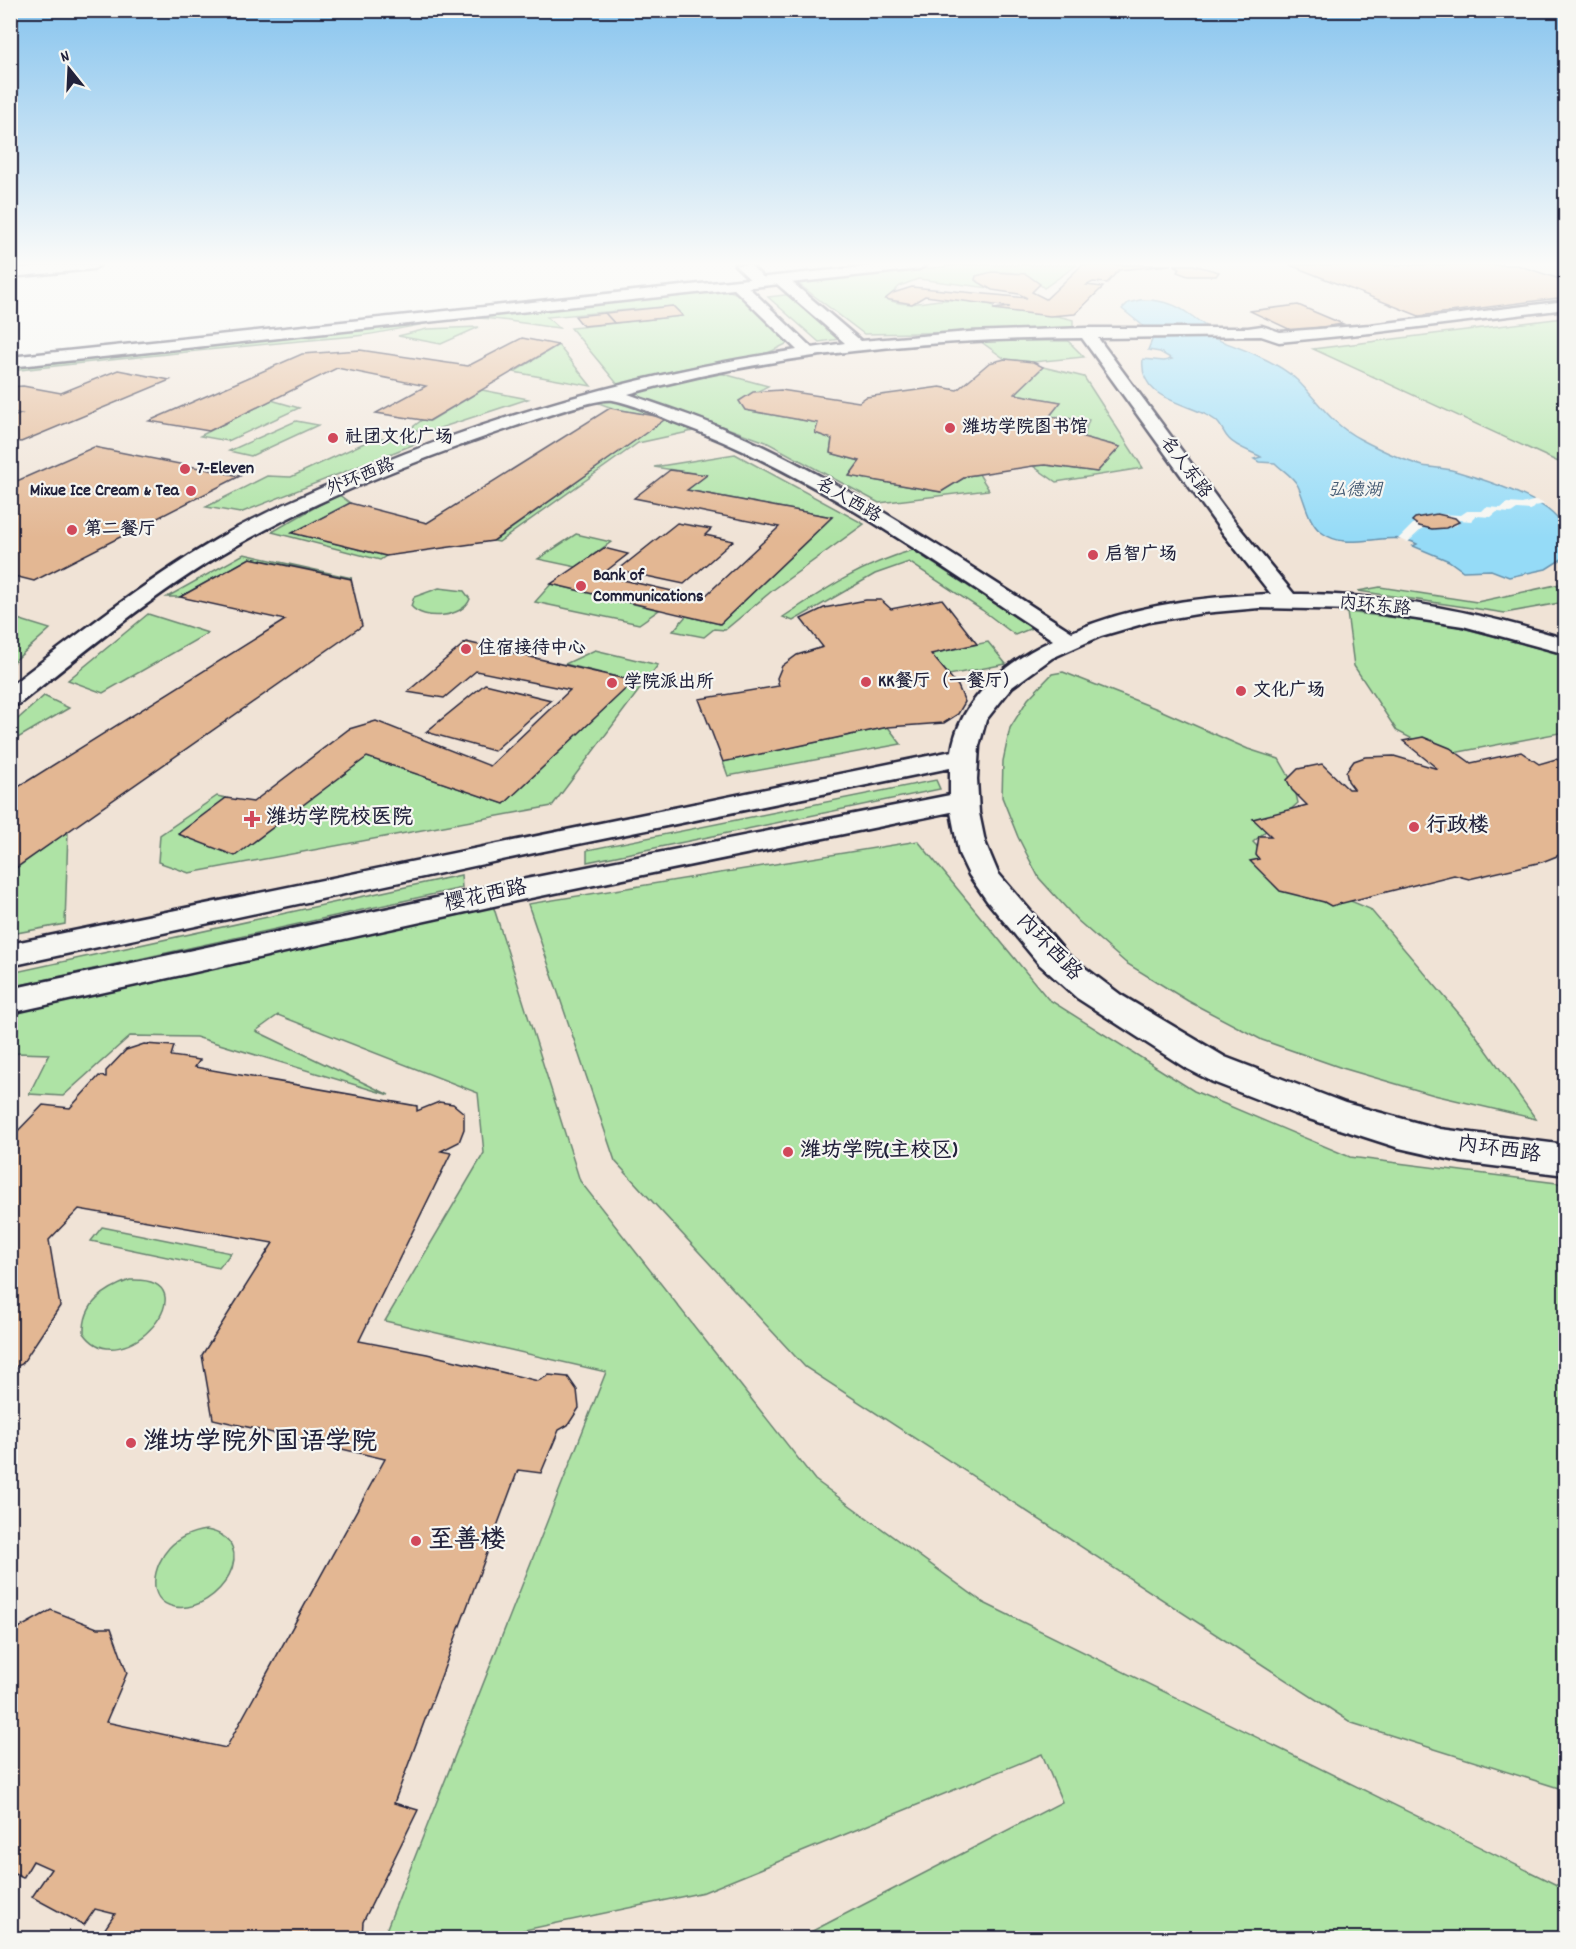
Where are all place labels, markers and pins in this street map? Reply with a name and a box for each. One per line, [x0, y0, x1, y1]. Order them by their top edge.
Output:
place label: 潍坊学院图书馆 [962, 416, 1088, 441]
marker: 潍坊学院图书馆 [943, 421, 957, 435]
place label: 社团文化广场 [345, 426, 453, 451]
marker: 社团文化广场 [326, 431, 340, 445]
place label: 7-Eleven [197, 457, 254, 482]
marker: 7-Eleven [178, 462, 192, 476]
place label: Mixue Ice Cream & Tea [30, 479, 180, 504]
marker: Mixue Ice Cream & Tea [184, 484, 198, 498]
place label: 第二餐厅 [84, 518, 156, 543]
marker: 第二餐厅 [65, 523, 79, 537]
place label: 启智广场 [1105, 543, 1177, 568]
marker: 启智广场 [1086, 548, 1100, 562]
place label: Bank of Communications [593, 564, 704, 610]
marker: Bank of Communications [574, 579, 588, 593]
place label: 住宿接待中心 [478, 637, 586, 662]
marker: 住宿接待中心 [459, 642, 473, 656]
place label: KK餐厅（一餐厅） [878, 670, 1021, 695]
place label: 学院派出所 [624, 671, 714, 696]
marker: KK餐厅（一餐厅） [859, 675, 873, 689]
marker: 学院派出所 [605, 676, 619, 690]
place label: 文化广场 [1253, 679, 1325, 704]
marker: 文化广场 [1234, 684, 1248, 698]
place label: 潍坊学院校医院 [266, 804, 413, 834]
marker: 潍坊学院校医院 [243, 810, 261, 828]
place label: 行政楼 [1426, 812, 1489, 842]
marker: 行政楼 [1407, 820, 1421, 834]
place label: 潍坊学院(主校区) [800, 1137, 958, 1167]
marker: 潍坊学院(主校区) [781, 1145, 795, 1159]
place label: 潍坊学院外国语学院 [143, 1425, 377, 1462]
marker: 潍坊学院外国语学院 [124, 1436, 138, 1450]
place label: 至善楼 [428, 1523, 506, 1560]
marker: 至善楼 [409, 1534, 423, 1548]

